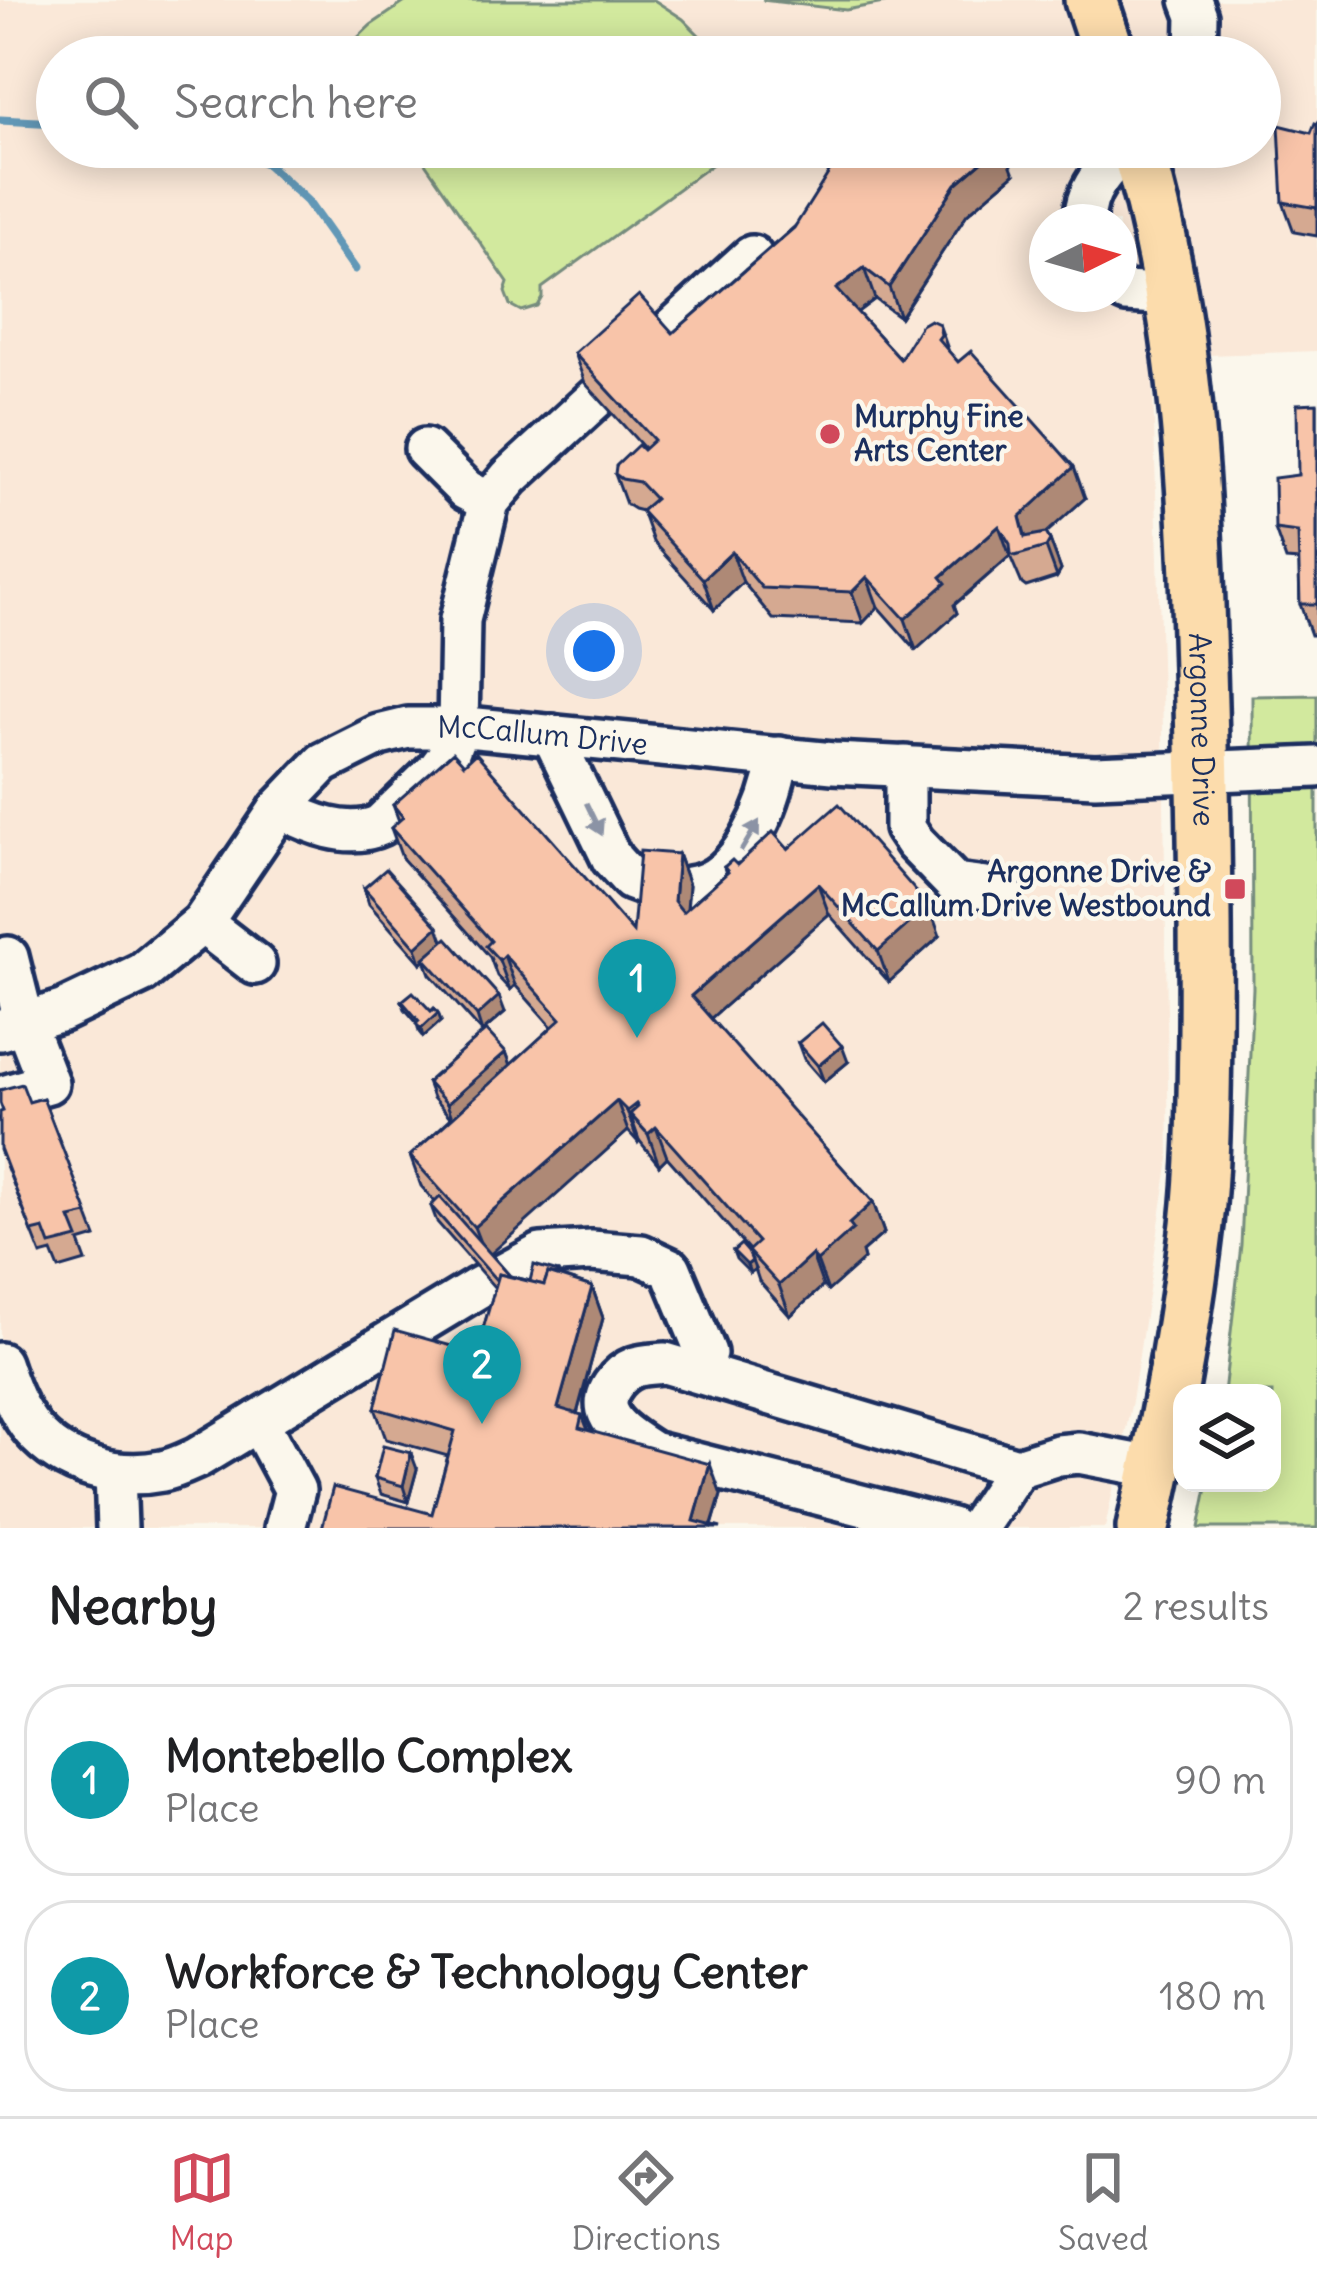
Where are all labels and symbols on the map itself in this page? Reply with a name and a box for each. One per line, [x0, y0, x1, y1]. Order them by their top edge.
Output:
north arrow [1029, 204, 1137, 312]
place label: Murphy Fine Arts Center [854, 397, 1024, 469]
marker: Murphy Fine Arts Center [817, 421, 843, 447]
your location [564, 621, 624, 681]
street label: Argonne Drive [1181, 632, 1224, 827]
street label: McCallum Drive [437, 708, 650, 763]
one-way arrow [583, 802, 603, 836]
one-way arrow [738, 819, 760, 852]
place label: Argonne Drive & McCallum Drive Westbound [841, 852, 1211, 924]
marker: Argonne Drive & McCallum Drive Westbound [1222, 876, 1248, 902]
pin: 1 [598, 939, 676, 1038]
pin: 2 [443, 1325, 521, 1424]

